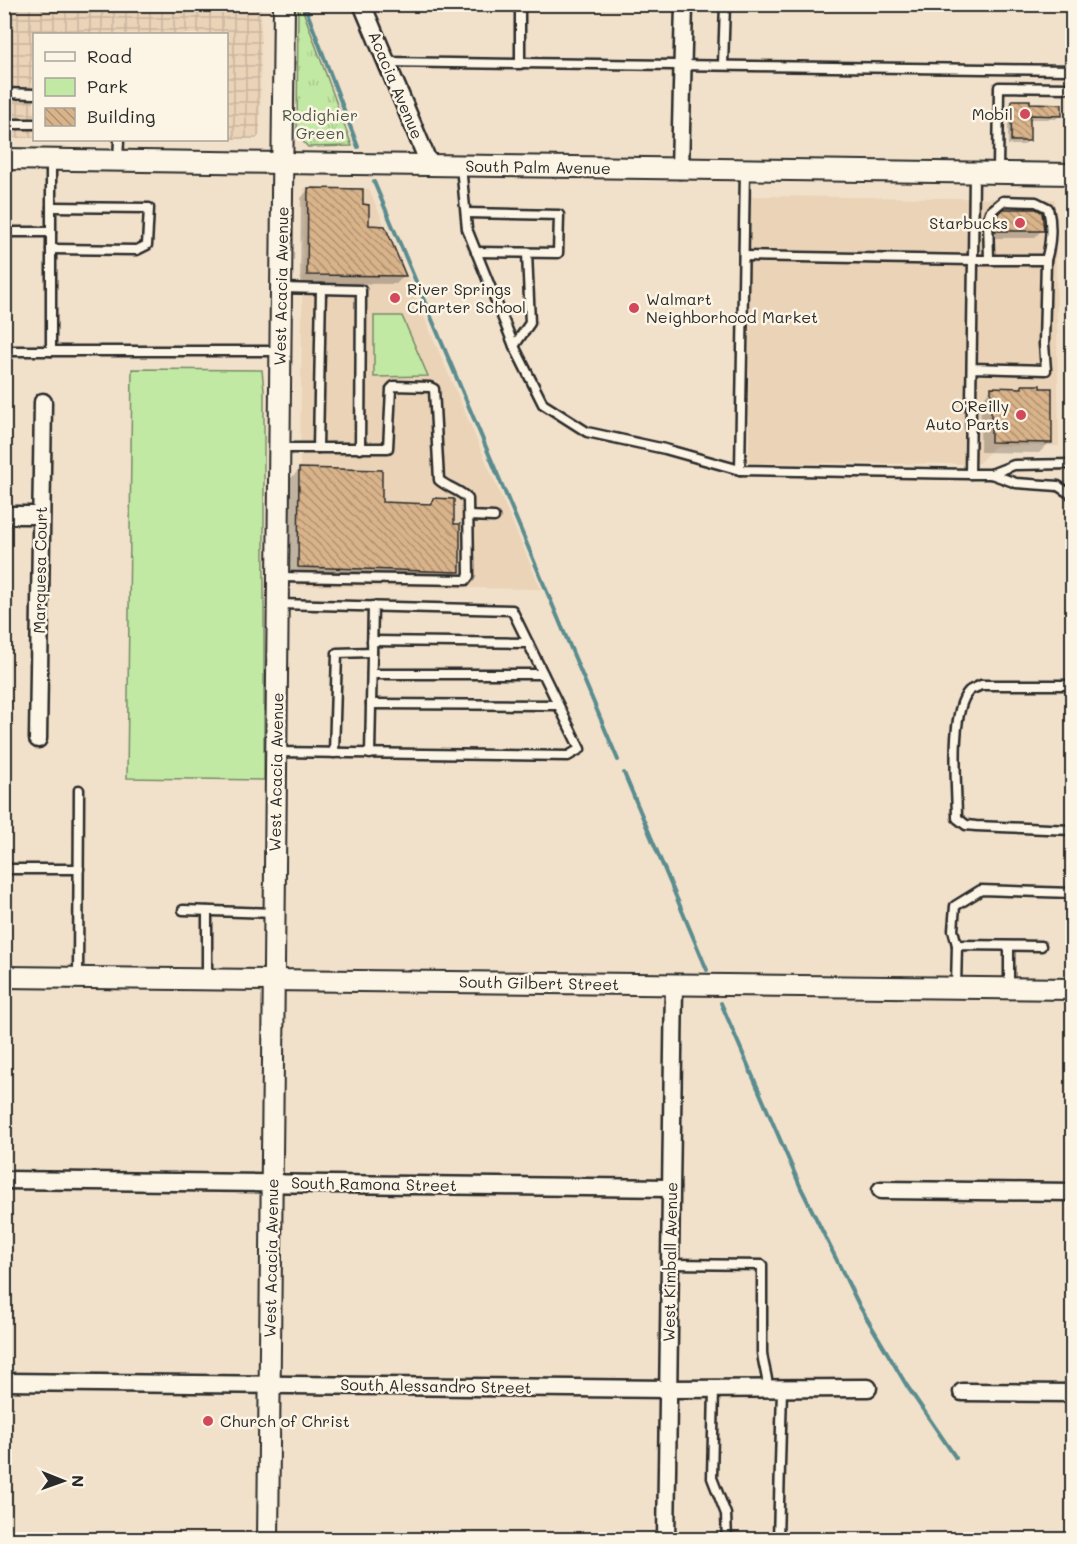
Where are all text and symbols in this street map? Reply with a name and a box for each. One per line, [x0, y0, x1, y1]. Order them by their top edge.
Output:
street label: Acacia Avenue [364, 28, 429, 142]
legend [33, 33, 228, 141]
text: Road [87, 44, 132, 68]
text: Park [87, 74, 128, 98]
place label: Mobil [972, 103, 1013, 124]
text: Building [87, 104, 155, 128]
park label: Rodighier Green [282, 104, 358, 143]
marker: Mobil [1018, 107, 1032, 121]
street label: South Palm Avenue [465, 155, 611, 178]
street label: West Acacia Avenue [269, 206, 292, 366]
place label: Starbucks [929, 212, 1008, 233]
marker: Starbucks [1013, 216, 1027, 230]
place label: River Springs Charter School [407, 278, 526, 317]
place label: Walmart Neighborhood Market [646, 288, 818, 327]
marker: River Springs Charter School [388, 291, 402, 305]
marker: Walmart Neighborhood Market [627, 301, 641, 315]
place label: O'Reilly Auto Parts [925, 395, 1009, 434]
marker: O'Reilly Auto Parts [1014, 408, 1028, 422]
street label: Marquesa Court [28, 506, 51, 634]
street label: West Acacia Avenue [264, 692, 287, 852]
street label: South Gilbert Street [459, 971, 619, 994]
street label: South Ramona Street [291, 1172, 457, 1195]
street label: West Acacia Avenue [259, 1178, 282, 1338]
street label: West Kimball Avenue [658, 1182, 681, 1342]
street label: South Alessandro Street [340, 1373, 532, 1398]
place label: Church of Christ [220, 1410, 350, 1431]
marker: Church of Christ [201, 1414, 215, 1428]
north arrow [33, 1451, 93, 1511]
text: N [68, 1475, 89, 1488]

